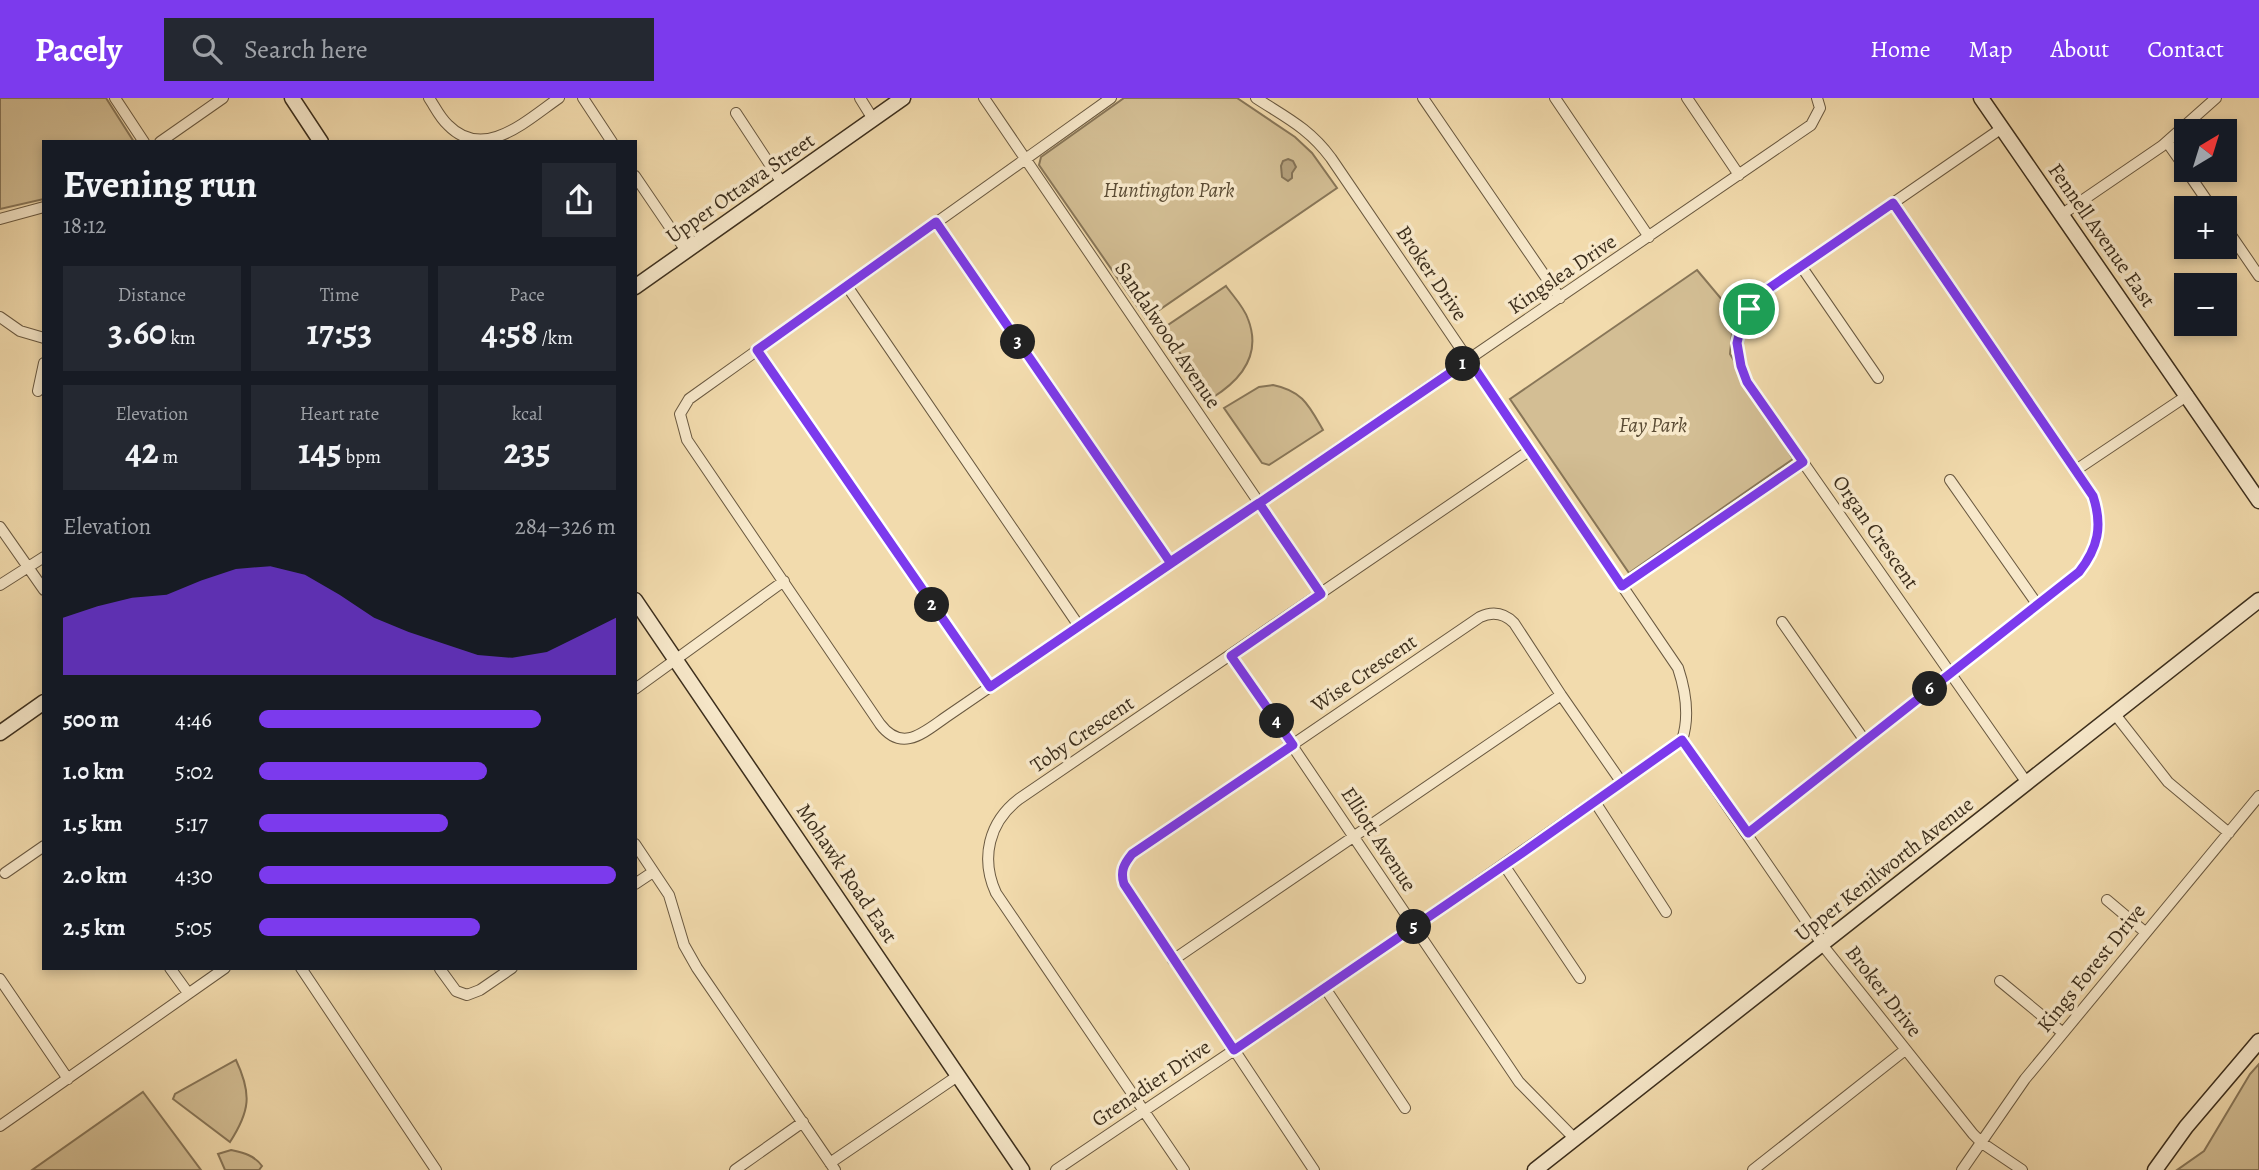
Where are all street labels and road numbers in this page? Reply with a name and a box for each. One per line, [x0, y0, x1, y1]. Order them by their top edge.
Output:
street label: Upper Ottawa Street [660, 126, 820, 250]
street label: Fennell Avenue East [2042, 157, 2162, 313]
street label: Broker Drive [1390, 220, 1474, 326]
street label: Kingslea Drive [1502, 227, 1622, 321]
street label: Sandalwood Avenue [1108, 256, 1228, 414]
street label: Organ Crescent [1826, 469, 1926, 595]
street label: Wise Crescent [1305, 627, 1422, 719]
street label: Toby Crescent [1025, 689, 1139, 779]
street label: Elliott Avenue [1335, 781, 1423, 897]
street label: Upper Kenilworth Avenue [1789, 790, 1979, 948]
street label: Mohawk Road East [790, 798, 904, 948]
street label: Kings Forest Drive [2030, 898, 2152, 1038]
street label: Broker Drive [1839, 939, 1929, 1043]
street label: Grenadier Drive [1086, 1033, 1216, 1133]

